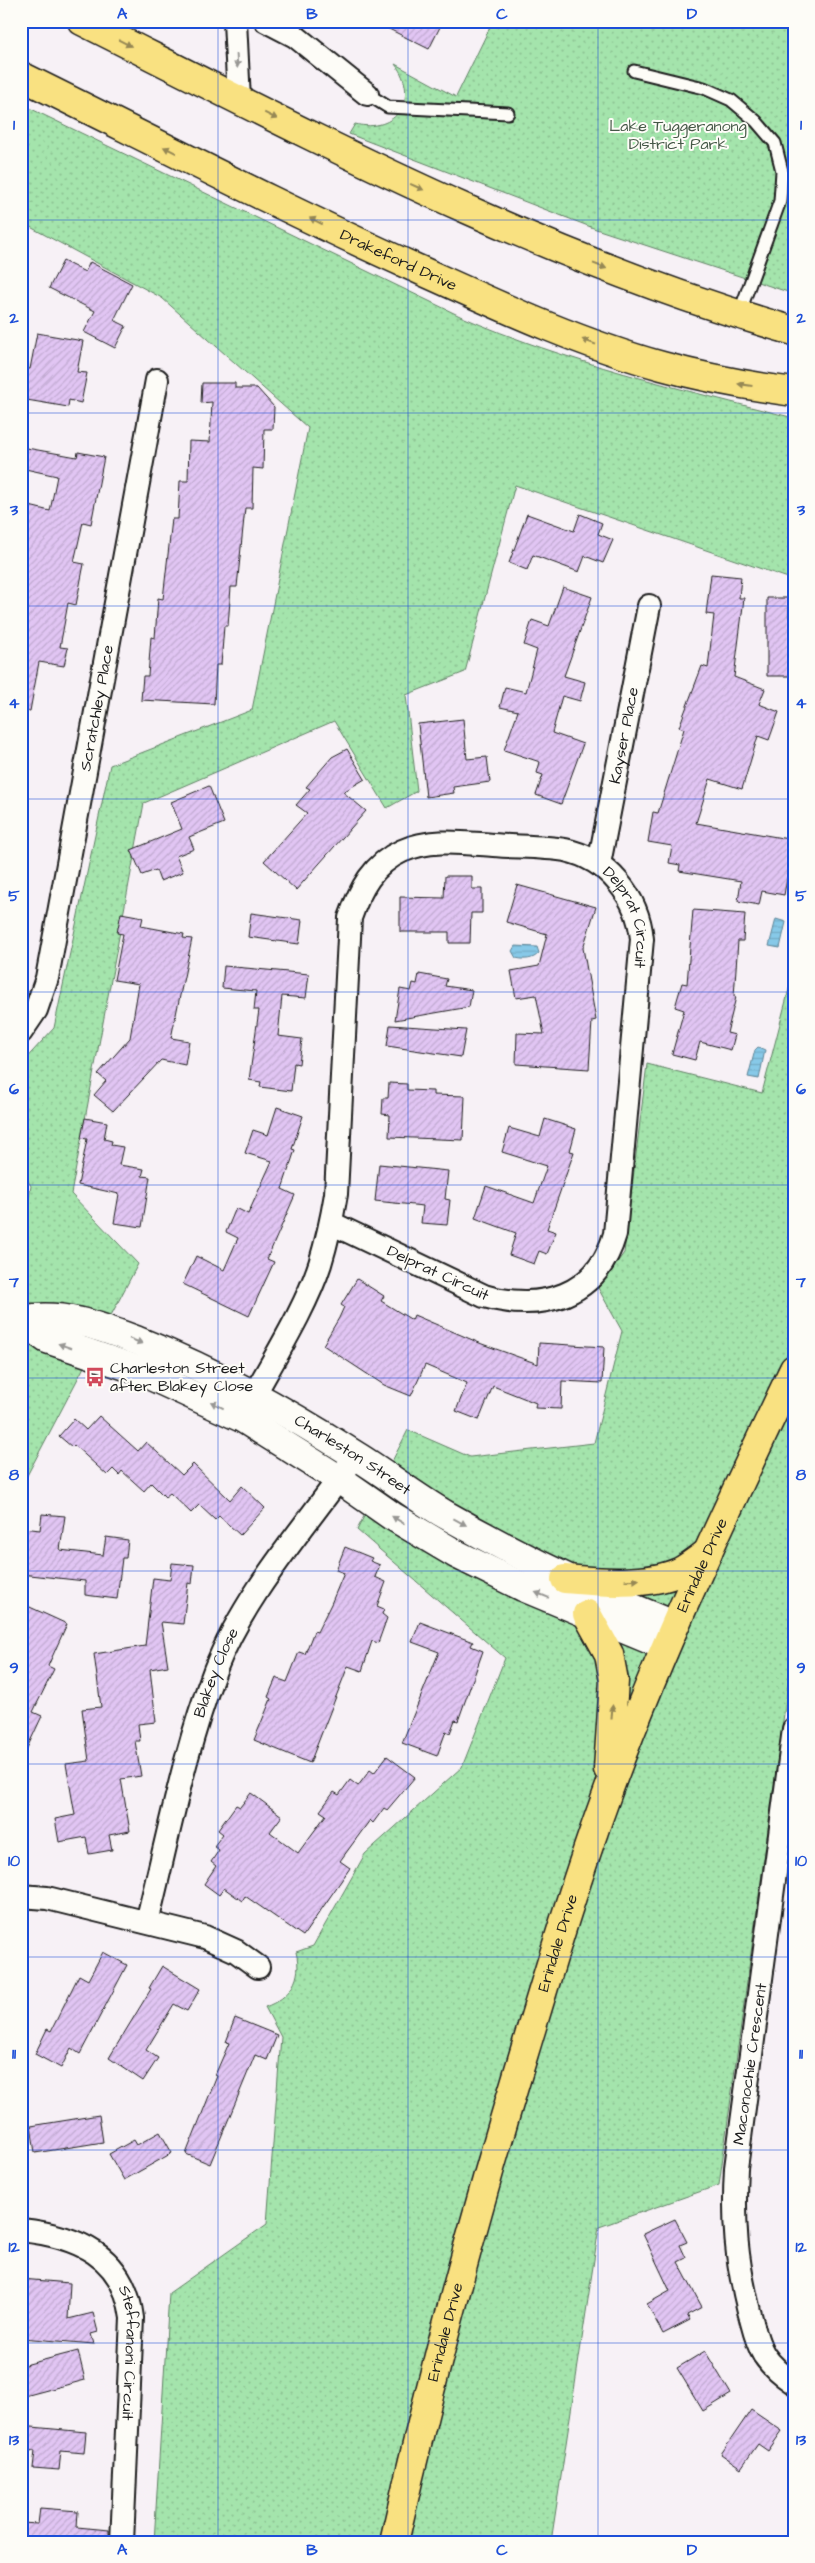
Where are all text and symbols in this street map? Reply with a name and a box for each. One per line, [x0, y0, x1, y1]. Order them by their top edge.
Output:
text: A [117, 3, 128, 25]
text: B [306, 3, 318, 25]
text: C [496, 3, 508, 25]
text: D [687, 3, 698, 25]
one-way arrow [118, 39, 132, 47]
one-way arrow [234, 53, 242, 69]
one-way arrow [264, 112, 278, 120]
text: 1 [13, 114, 16, 136]
text: 1 [800, 114, 803, 136]
park label: Lake Tuggeranong District Park [609, 115, 747, 155]
one-way arrow [163, 146, 177, 154]
one-way arrow [410, 183, 424, 191]
one-way arrow [309, 217, 323, 225]
street label: Drakeford Drive [336, 224, 461, 297]
one-way arrow [593, 262, 607, 270]
text: 2 [8, 307, 19, 329]
text: 2 [795, 307, 806, 329]
one-way arrow [581, 338, 596, 346]
one-way arrow [737, 381, 753, 389]
text: 3 [9, 499, 19, 521]
text: 3 [796, 499, 806, 521]
street label: Scratchley Place [74, 643, 119, 773]
street label: Kayser Place [604, 685, 644, 786]
text: 4 [9, 692, 20, 714]
text: 4 [796, 692, 807, 714]
street label: Delprat Circuit [598, 861, 653, 970]
text: 5 [8, 885, 20, 907]
text: 5 [795, 885, 807, 907]
text: 6 [9, 1078, 19, 1100]
text: 6 [796, 1078, 806, 1100]
street label: Delprat Circuit [383, 1240, 493, 1306]
text: 7 [8, 1271, 19, 1293]
text: 7 [795, 1271, 806, 1293]
one-way arrow [129, 1337, 144, 1345]
one-way arrow [58, 1341, 73, 1349]
place label: Charleston Street after Blakey Close [110, 1357, 254, 1398]
bus stop icon: Charleston Street after Blakey Close [84, 1366, 106, 1388]
one-way arrow [209, 1401, 224, 1409]
street label: Charleston Street [290, 1409, 416, 1501]
text: 8 [9, 1464, 20, 1486]
text: 8 [796, 1464, 807, 1486]
street label: Erindale Drive [671, 1514, 733, 1616]
one-way arrow [392, 1515, 405, 1524]
one-way arrow [453, 1518, 467, 1527]
one-way arrow [624, 1576, 640, 1584]
one-way arrow [535, 1591, 549, 1599]
street label: Blakey Close [188, 1623, 244, 1720]
text: 9 [9, 1657, 19, 1679]
text: 9 [796, 1657, 806, 1679]
one-way arrow [609, 1703, 617, 1719]
text: 10 [8, 1850, 20, 1872]
text: 10 [795, 1850, 807, 1872]
street label: Erindale Drive [532, 1891, 583, 1995]
street label: Maconochie Crescent [728, 1981, 772, 2146]
text: 11 [12, 2043, 17, 2065]
text: 11 [799, 2043, 804, 2065]
text: 12 [8, 2236, 20, 2258]
text: 12 [795, 2236, 807, 2258]
street label: Erindale Drive [422, 2280, 469, 2384]
street label: Steffanoni Circuit [113, 2282, 143, 2422]
text: 13 [9, 2429, 20, 2451]
text: 13 [796, 2429, 807, 2451]
text: A [117, 2539, 128, 2561]
text: B [306, 2539, 318, 2561]
text: C [496, 2539, 508, 2561]
text: D [687, 2539, 698, 2561]

